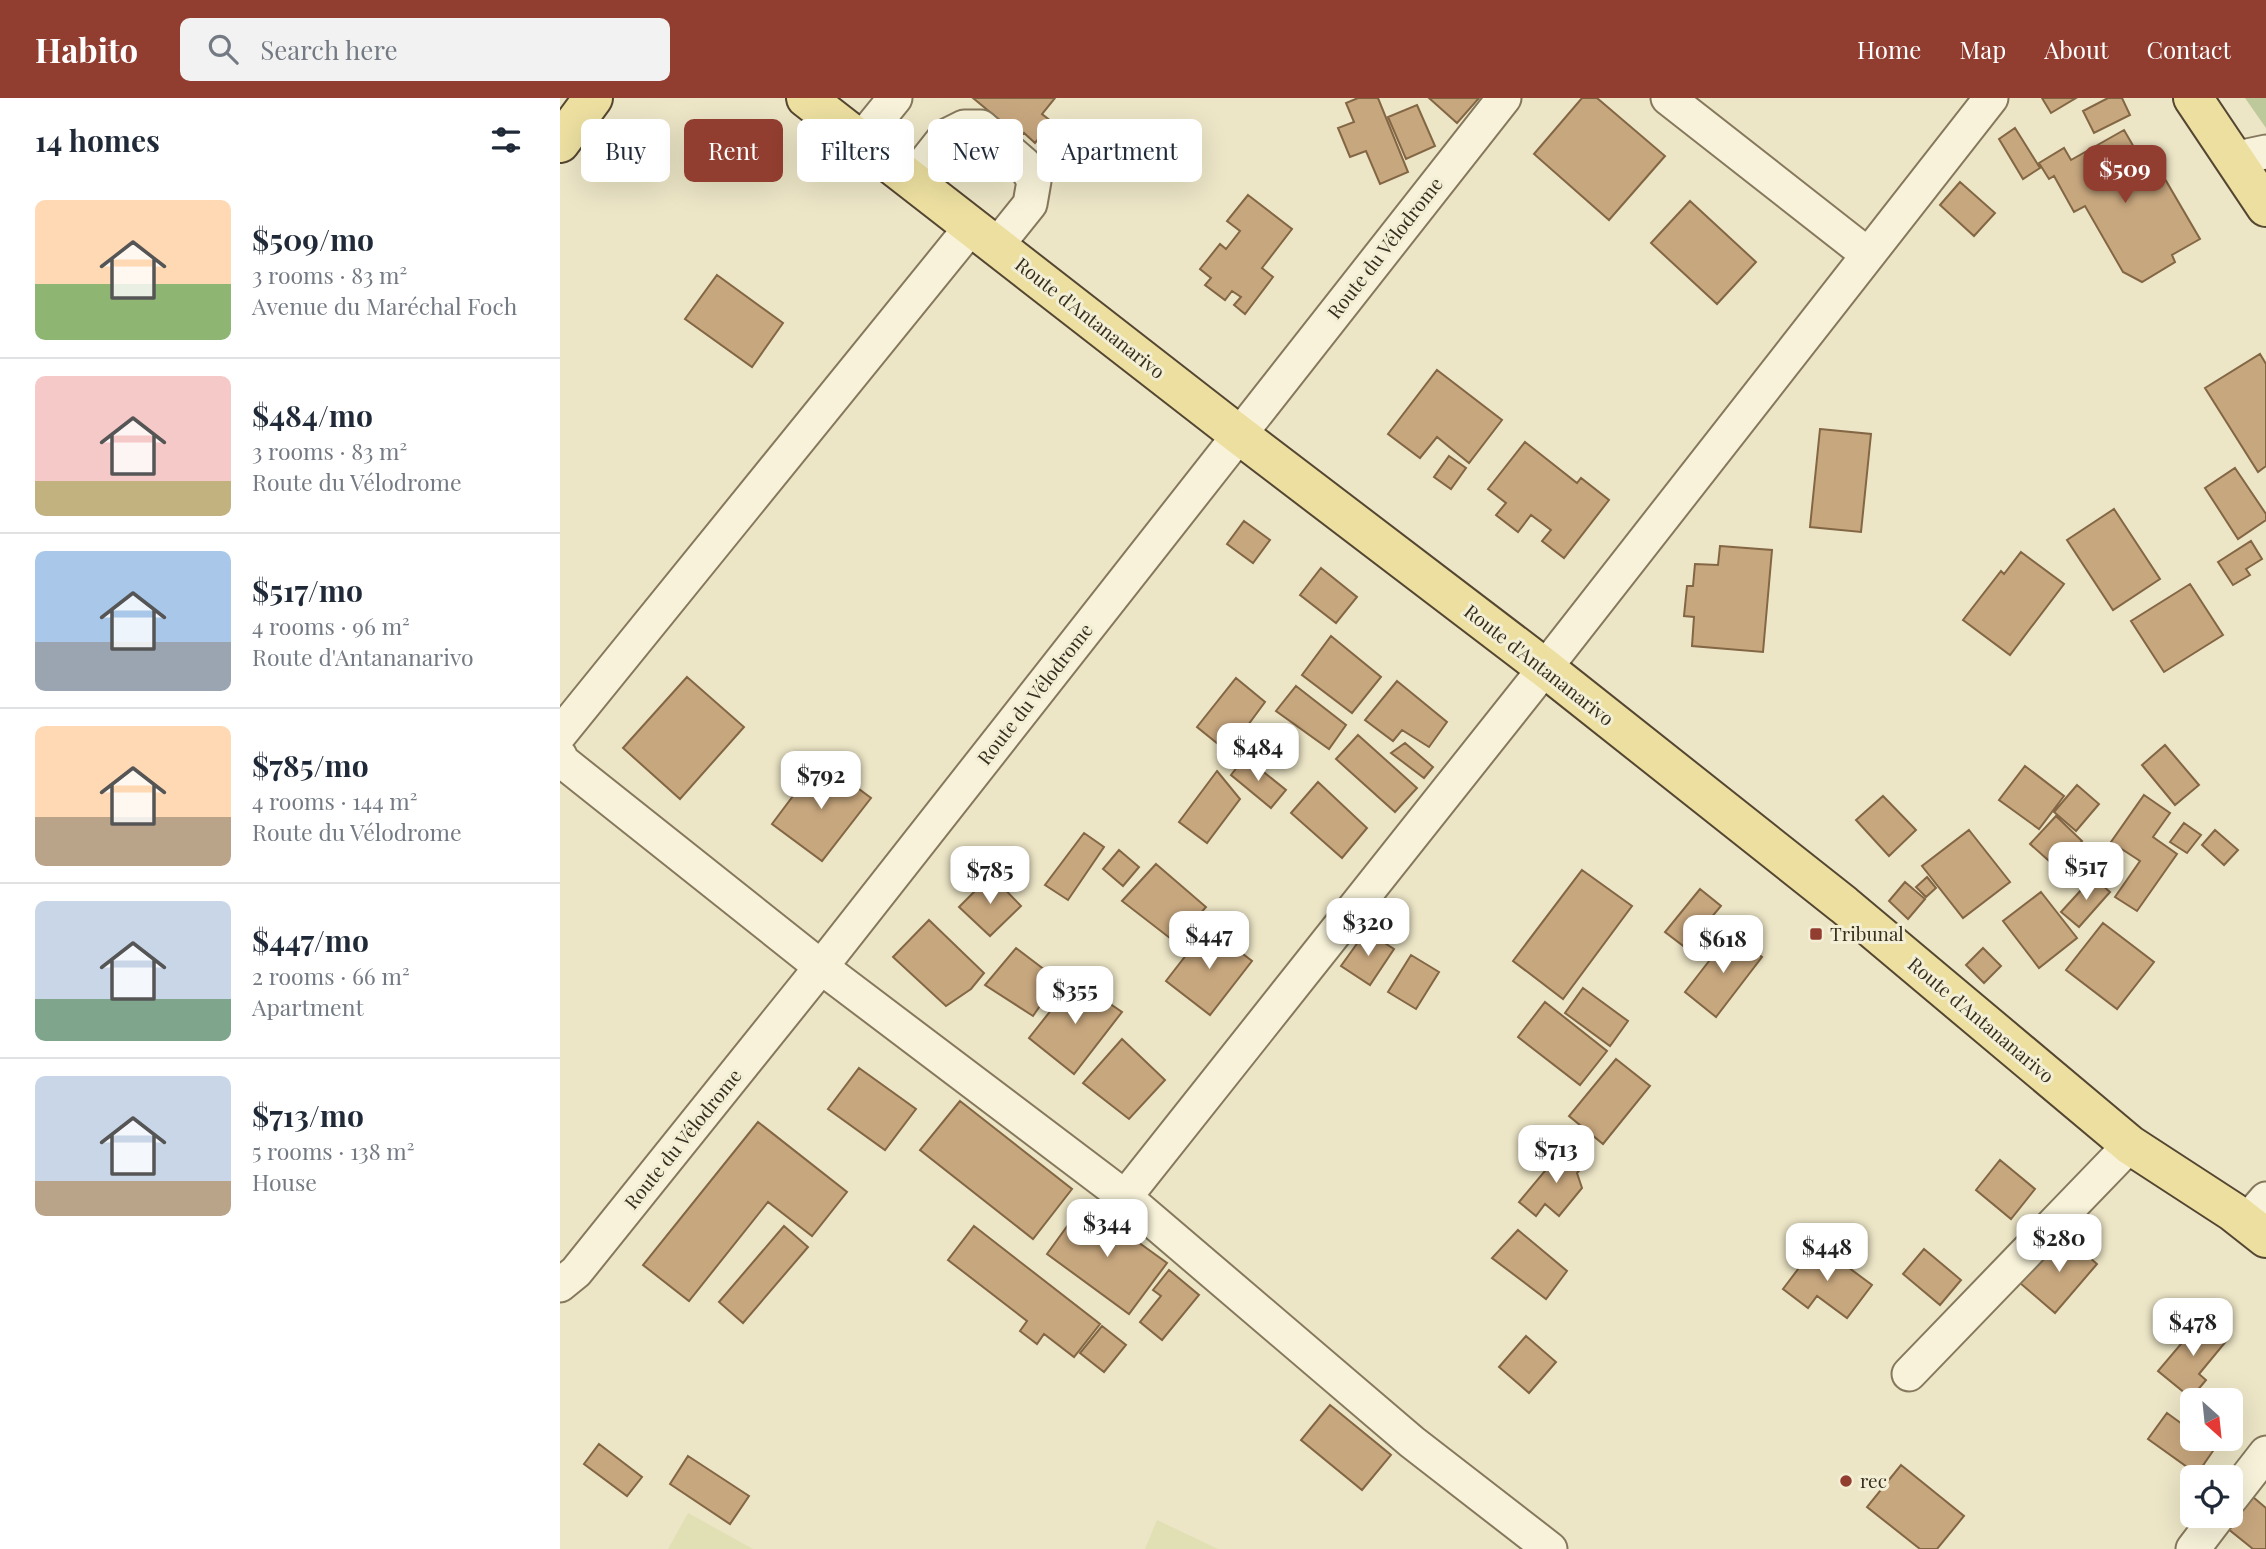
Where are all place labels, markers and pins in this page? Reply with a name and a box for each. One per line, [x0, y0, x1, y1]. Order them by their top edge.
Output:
pin: $509 [2084, 146, 2166, 205]
pin: $484 [1217, 724, 1299, 783]
pin: $792 [780, 752, 862, 811]
pin: $517 [2045, 842, 2127, 902]
pin: $785 [949, 846, 1031, 906]
pin: $320 [1327, 898, 1409, 958]
pin: $447 [1168, 912, 1250, 971]
pin: $618 [1682, 916, 1764, 975]
place label: Tribunal [1830, 920, 1904, 946]
marker: Tribunal [1808, 926, 1824, 942]
pin: $355 [1034, 967, 1116, 1026]
pin: $713 [1515, 1126, 1597, 1185]
pin: $344 [1066, 1200, 1148, 1259]
pin: $280 [2018, 1214, 2100, 1274]
pin: $448 [1786, 1224, 1868, 1283]
pin: $478 [2152, 1298, 2234, 1358]
place label: rec [1860, 1467, 1887, 1493]
marker: rec [1838, 1473, 1854, 1489]

